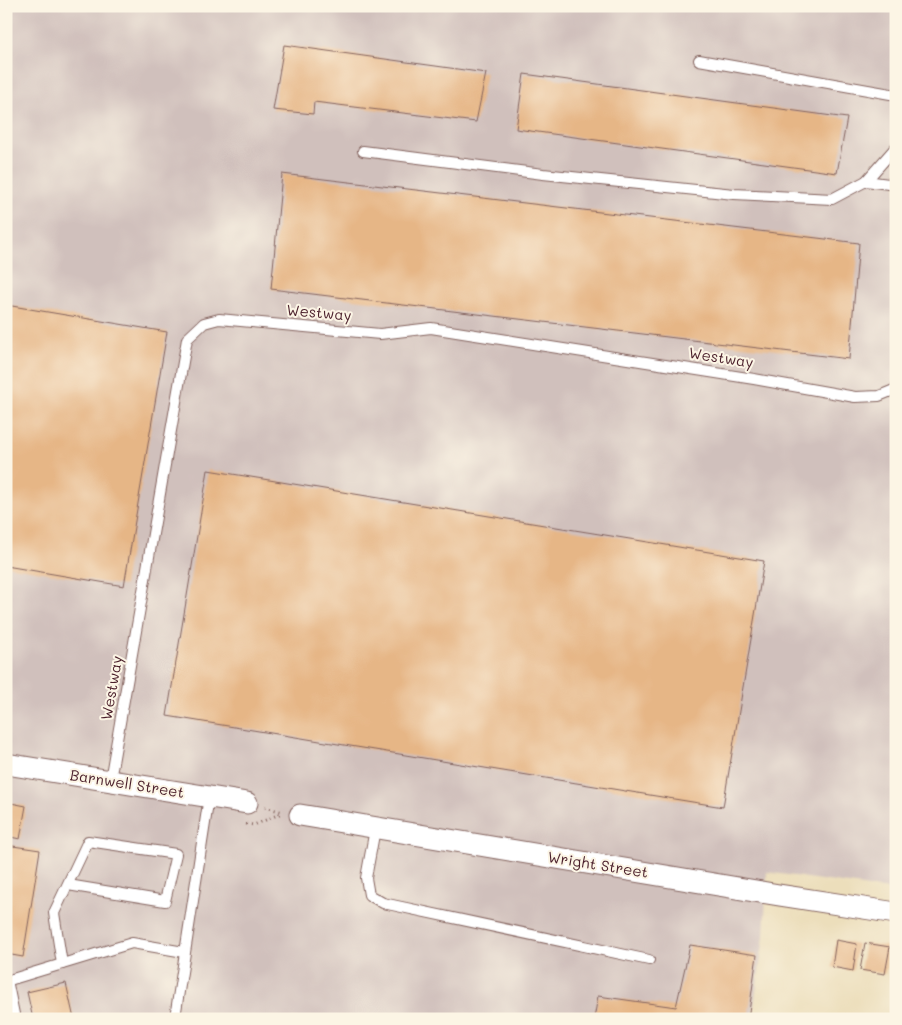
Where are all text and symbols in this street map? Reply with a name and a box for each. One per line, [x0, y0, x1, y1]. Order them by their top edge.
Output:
street label: Westway [286, 299, 353, 325]
street label: Westway [687, 342, 755, 372]
street label: Westway [96, 654, 127, 722]
street label: Barnwell Street [69, 764, 186, 802]
street label: Wright Street [546, 846, 650, 882]

